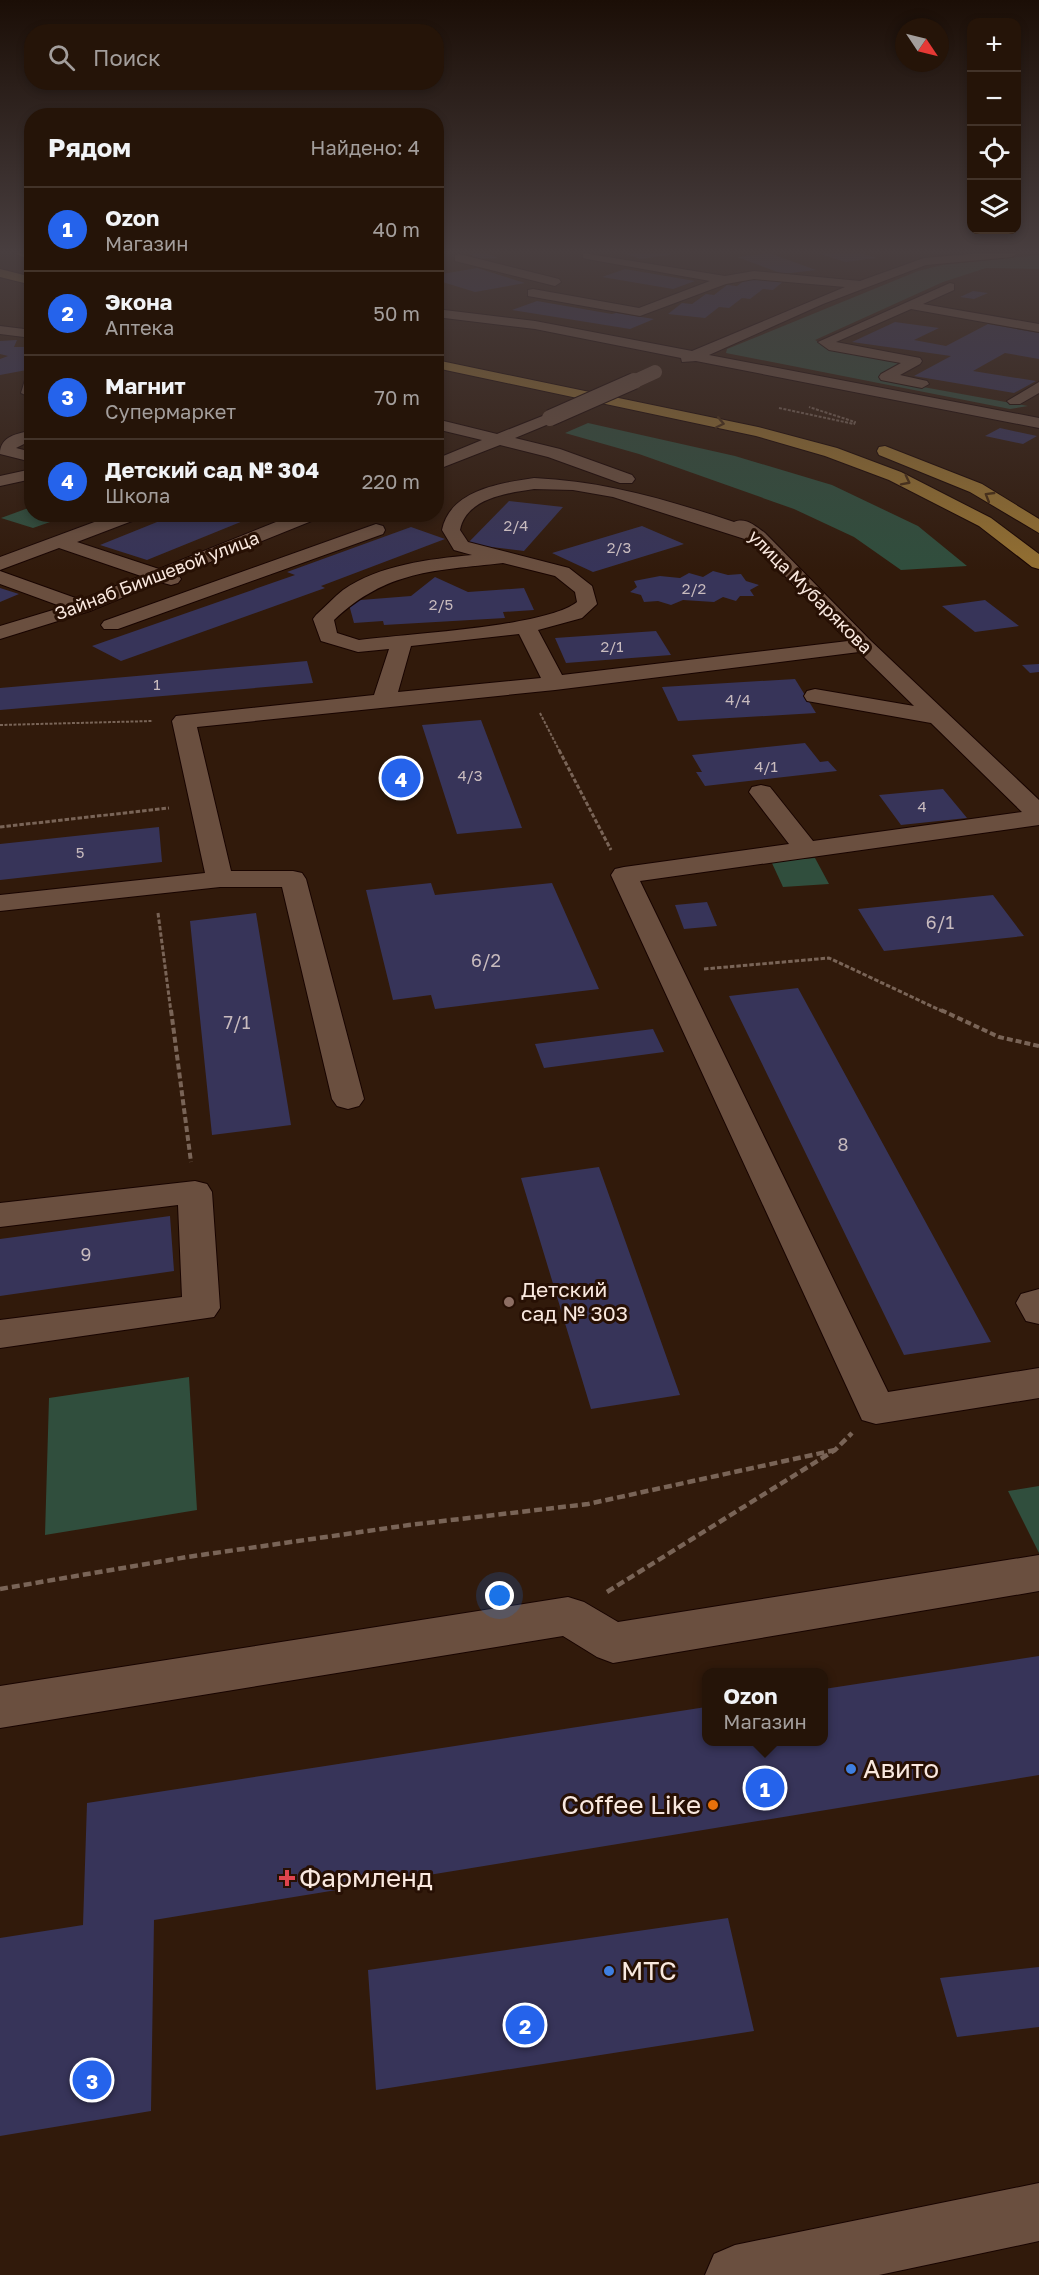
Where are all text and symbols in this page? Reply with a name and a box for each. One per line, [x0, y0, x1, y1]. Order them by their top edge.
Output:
north arrow [895, 18, 949, 72]
map controls [967, 18, 1021, 234]
button: + [967, 18, 1021, 72]
search box [24, 24, 444, 90]
icon: search [45, 41, 78, 74]
text: Поиск [93, 44, 161, 71]
button: − [967, 72, 1021, 126]
button: locate [967, 126, 1021, 180]
text: Рядом [48, 132, 131, 163]
text: Найдено: 4 [310, 135, 420, 159]
button: layers [967, 180, 1021, 234]
text: Ozon [105, 204, 159, 231]
text: 1 [62, 217, 73, 241]
text: 40 m [373, 217, 420, 241]
text: Магазин [105, 231, 189, 255]
text: Экона [105, 288, 172, 315]
text: 2 [61, 301, 74, 325]
text: 50 m [373, 301, 420, 325]
text: Аптека [105, 315, 174, 339]
text: Магнит [105, 372, 186, 399]
text: 3 [61, 385, 74, 409]
text: 70 m [374, 385, 420, 409]
text: Супермаркет [105, 399, 236, 423]
one-way arrow [715, 416, 725, 429]
text: Детский сад № 304 [105, 456, 319, 483]
text: 4 [61, 469, 74, 493]
text: 220 m [362, 469, 420, 493]
one-way arrow [899, 474, 910, 485]
text: Школа [105, 483, 170, 507]
one-way arrow [985, 491, 995, 503]
house number: 2/4 [503, 516, 529, 534]
street label: улица Мубарякова [744, 525, 877, 658]
street label: Зайнаб Биишевой улица [51, 526, 262, 624]
house number: 2/3 [607, 538, 631, 556]
house number: 2/2 [682, 579, 706, 597]
house number: 2/5 [429, 595, 453, 613]
house number: 2/1 [600, 637, 624, 655]
house number: 1 [153, 675, 161, 693]
house number: 4/4 [725, 690, 751, 708]
pin: 4 [382, 756, 420, 800]
house number: 4/1 [754, 757, 778, 775]
house number: 4/3 [457, 766, 483, 784]
house number: 4 [917, 797, 927, 815]
house number: 5 [76, 843, 84, 861]
house number: 6/1 [926, 911, 954, 933]
house number: 6/2 [471, 949, 501, 971]
house number: 7/1 [224, 1011, 251, 1033]
house number: 8 [838, 1133, 848, 1155]
house number: 9 [81, 1243, 91, 1265]
place label: Детский сад № 303 [521, 1276, 628, 1326]
marker: Детский сад № 303 [502, 1295, 516, 1309]
your location [485, 1581, 514, 1610]
popup [702, 1668, 828, 1746]
text: Ozon [723, 1682, 778, 1709]
text: Магазин [723, 1709, 807, 1733]
place label: Авито [863, 1753, 939, 1784]
marker: Авито [844, 1762, 858, 1776]
pin: 1 [746, 1766, 784, 1810]
place label: Coffee Like [561, 1789, 701, 1820]
marker: Coffee Like [706, 1798, 720, 1812]
place label: Фармленд [299, 1862, 433, 1893]
marker: Фармленд [280, 1871, 294, 1885]
place label: МТС [621, 1955, 677, 1986]
marker: МТС [602, 1964, 616, 1978]
pin: 2 [506, 2002, 544, 2048]
pin: 3 [72, 2058, 112, 2102]

